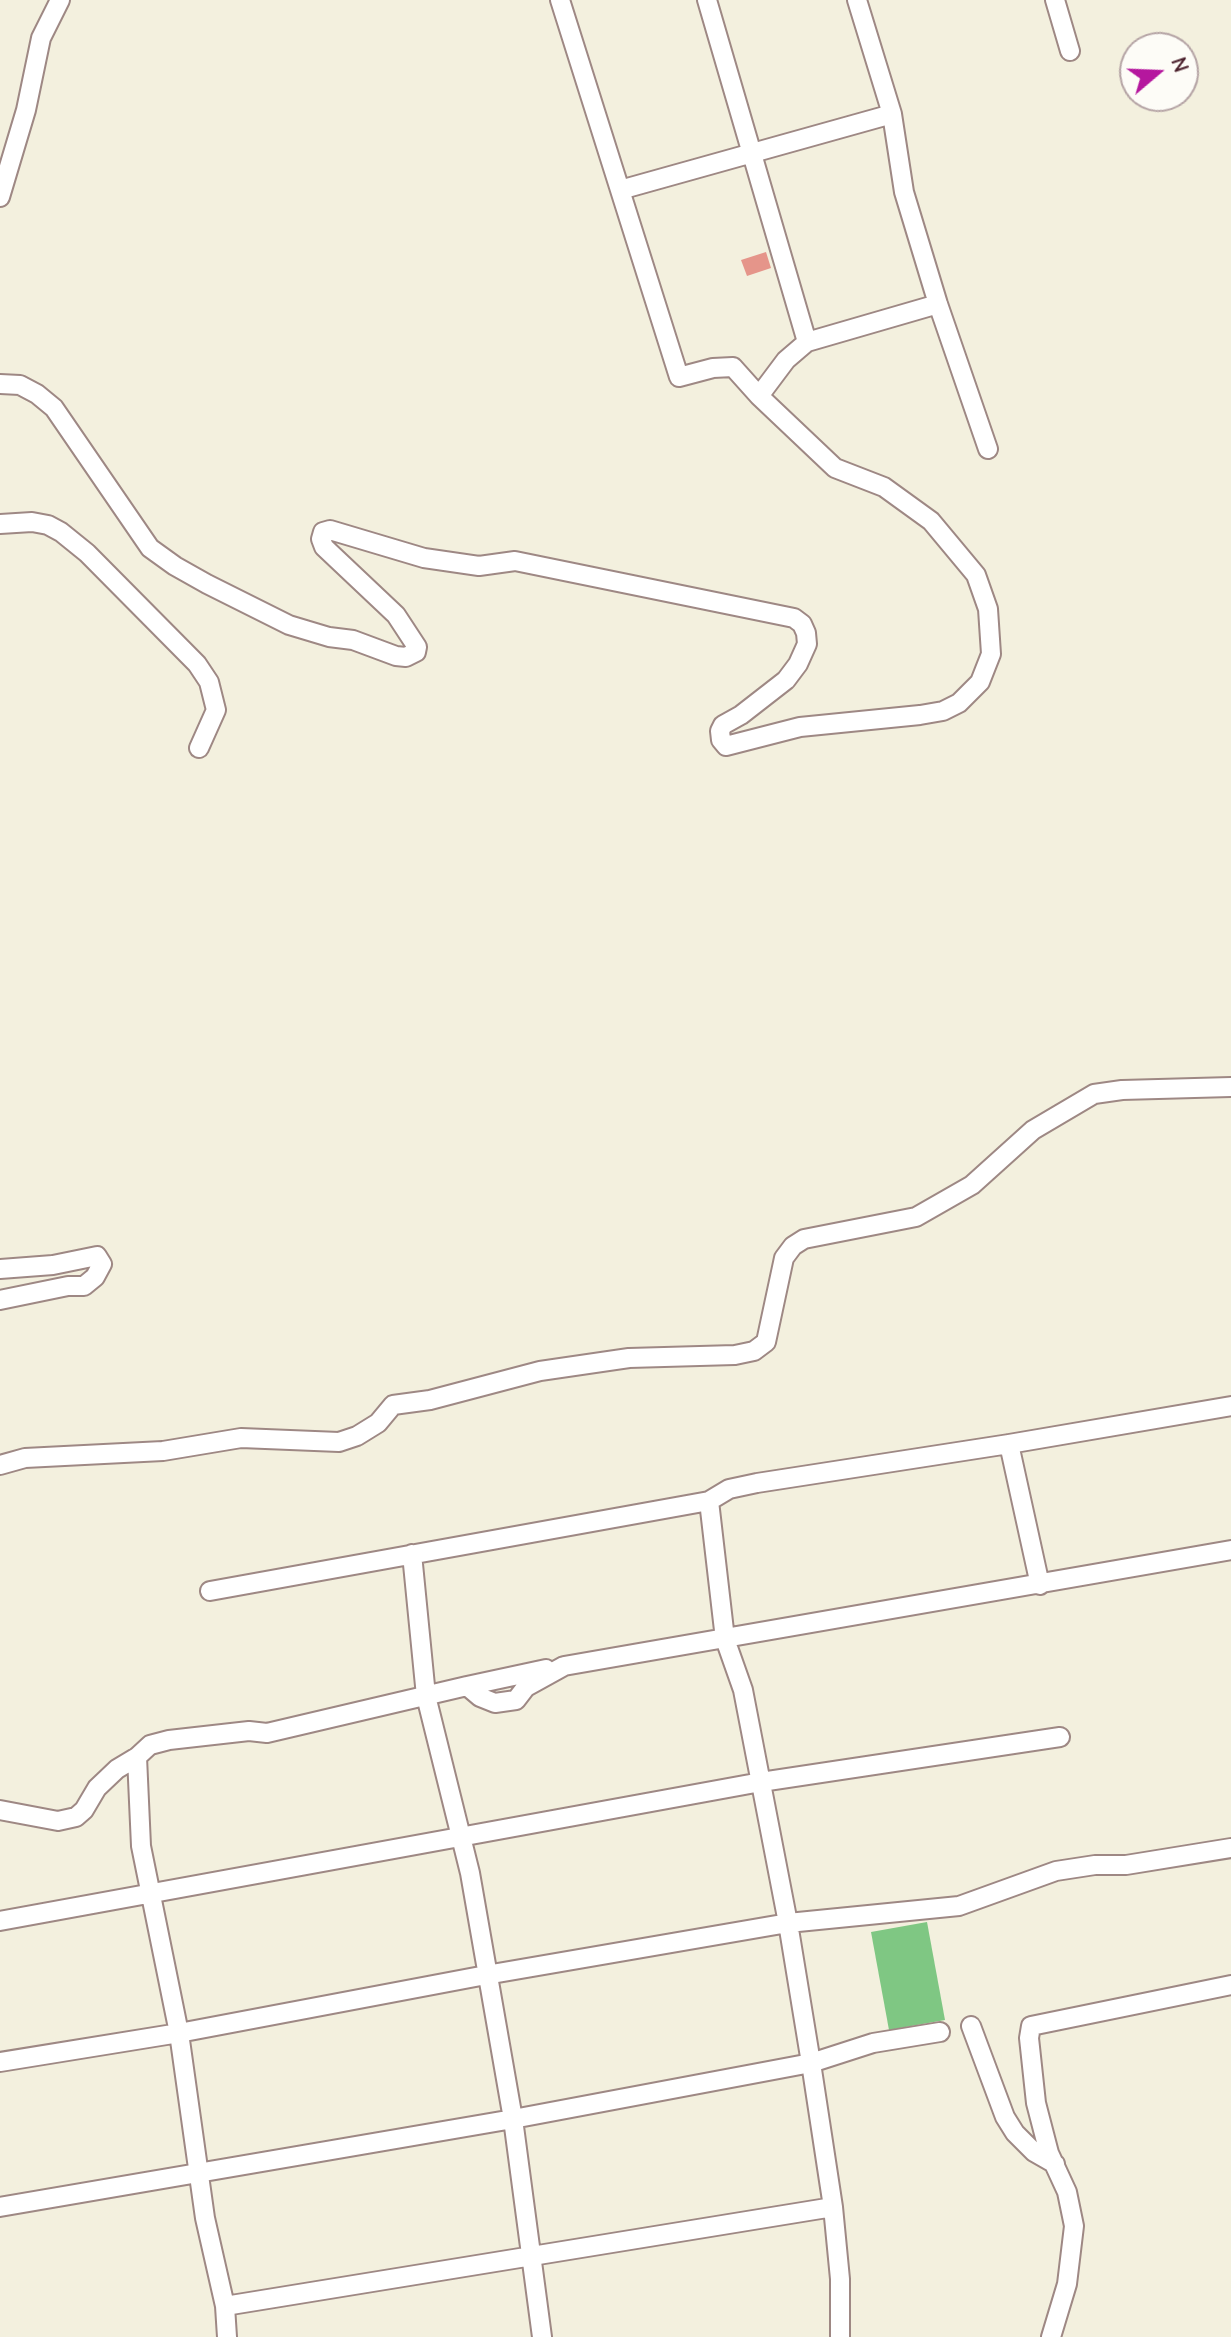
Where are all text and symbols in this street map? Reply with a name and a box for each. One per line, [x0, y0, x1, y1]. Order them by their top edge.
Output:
north arrow [1119, 32, 1199, 112]
text: N [1165, 54, 1194, 76]

